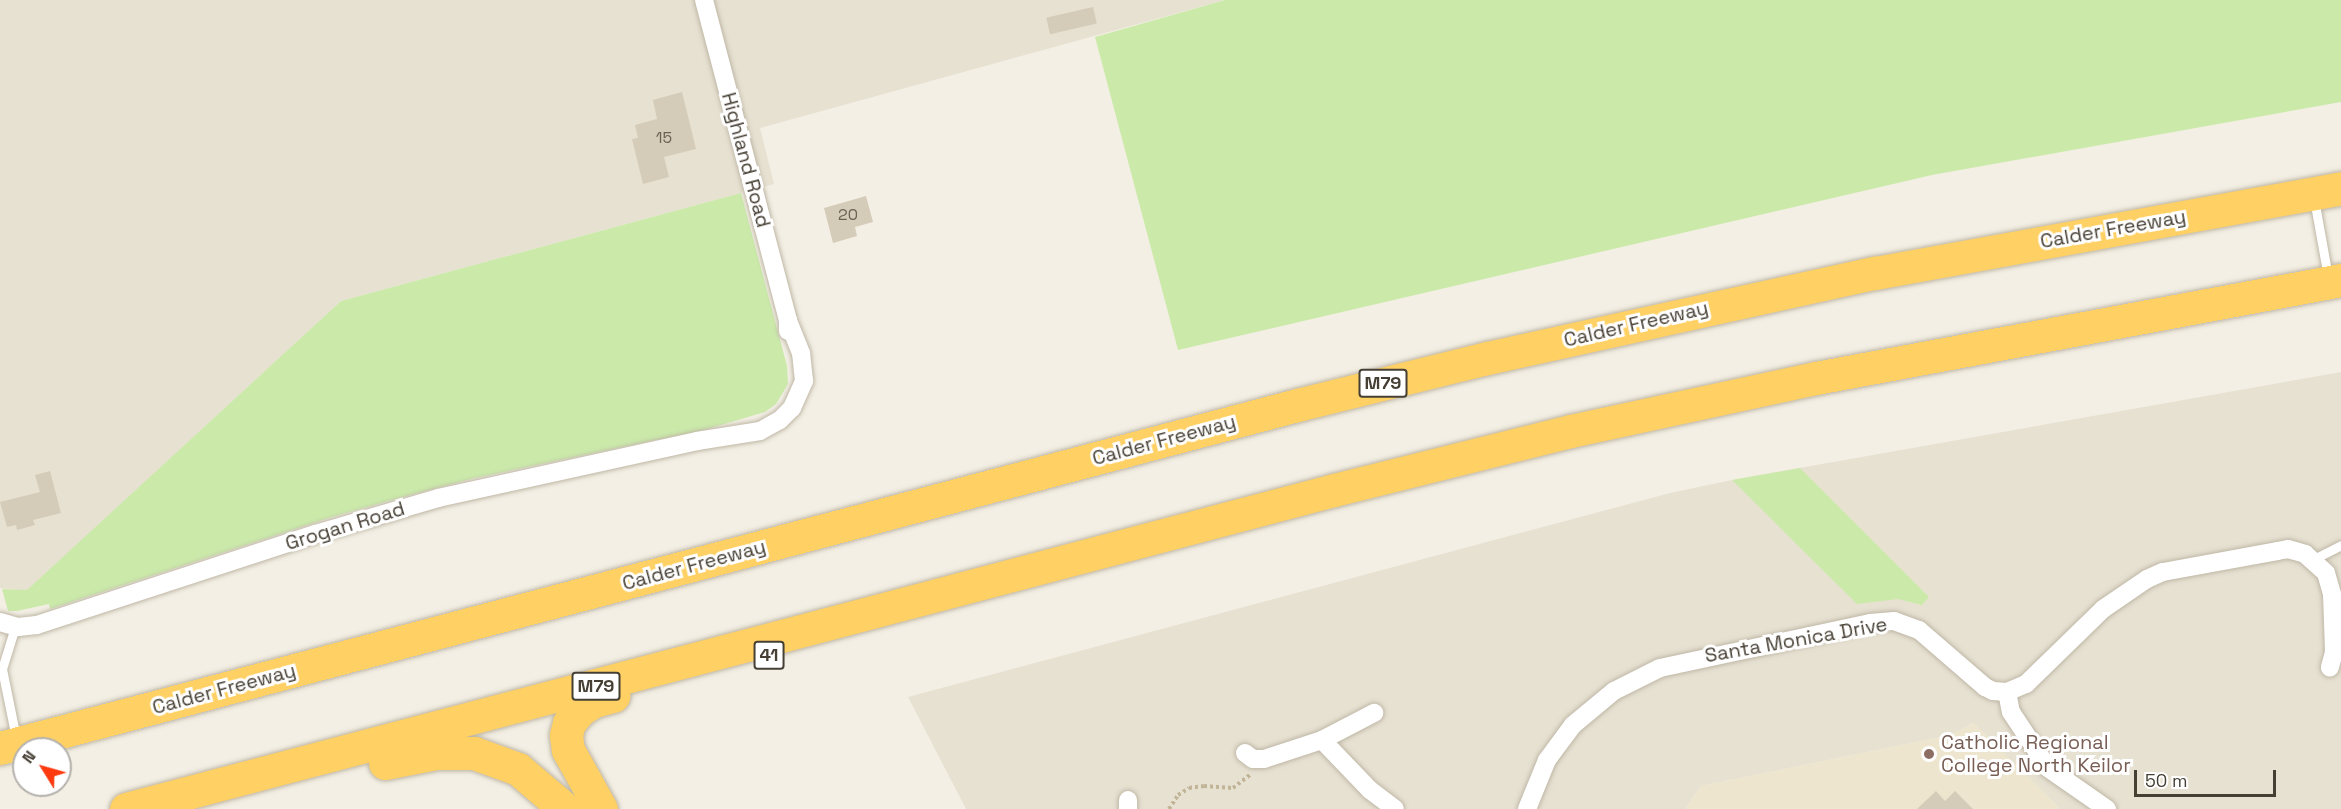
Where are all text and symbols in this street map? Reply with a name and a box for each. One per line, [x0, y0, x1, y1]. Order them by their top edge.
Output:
street label: Highland Road [716, 90, 776, 230]
house number: 15 [656, 128, 672, 148]
street label: Calder Freeway [2038, 204, 2188, 254]
house number: 20 [838, 205, 858, 225]
street label: Calder Freeway [1561, 296, 1711, 352]
road number: M79 [1358, 368, 1408, 398]
street label: Calder Freeway [1090, 409, 1238, 471]
street label: Grogan Road [282, 496, 408, 556]
street label: Calder Freeway [620, 534, 768, 596]
street label: Santa Monica Drive [1703, 612, 1889, 668]
road number: 41 [752, 640, 786, 670]
street label: Calder Freeway [150, 658, 298, 720]
road number: M79 [570, 671, 622, 701]
place label: Catholic Regional College North Keilor [1941, 730, 2131, 777]
north arrow [12, 737, 72, 797]
text: N [17, 746, 40, 768]
marker: Catholic Regional College North Keilor [1922, 747, 1936, 761]
scale bar [2137, 758, 2280, 796]
text: 50 m [2145, 769, 2187, 792]

